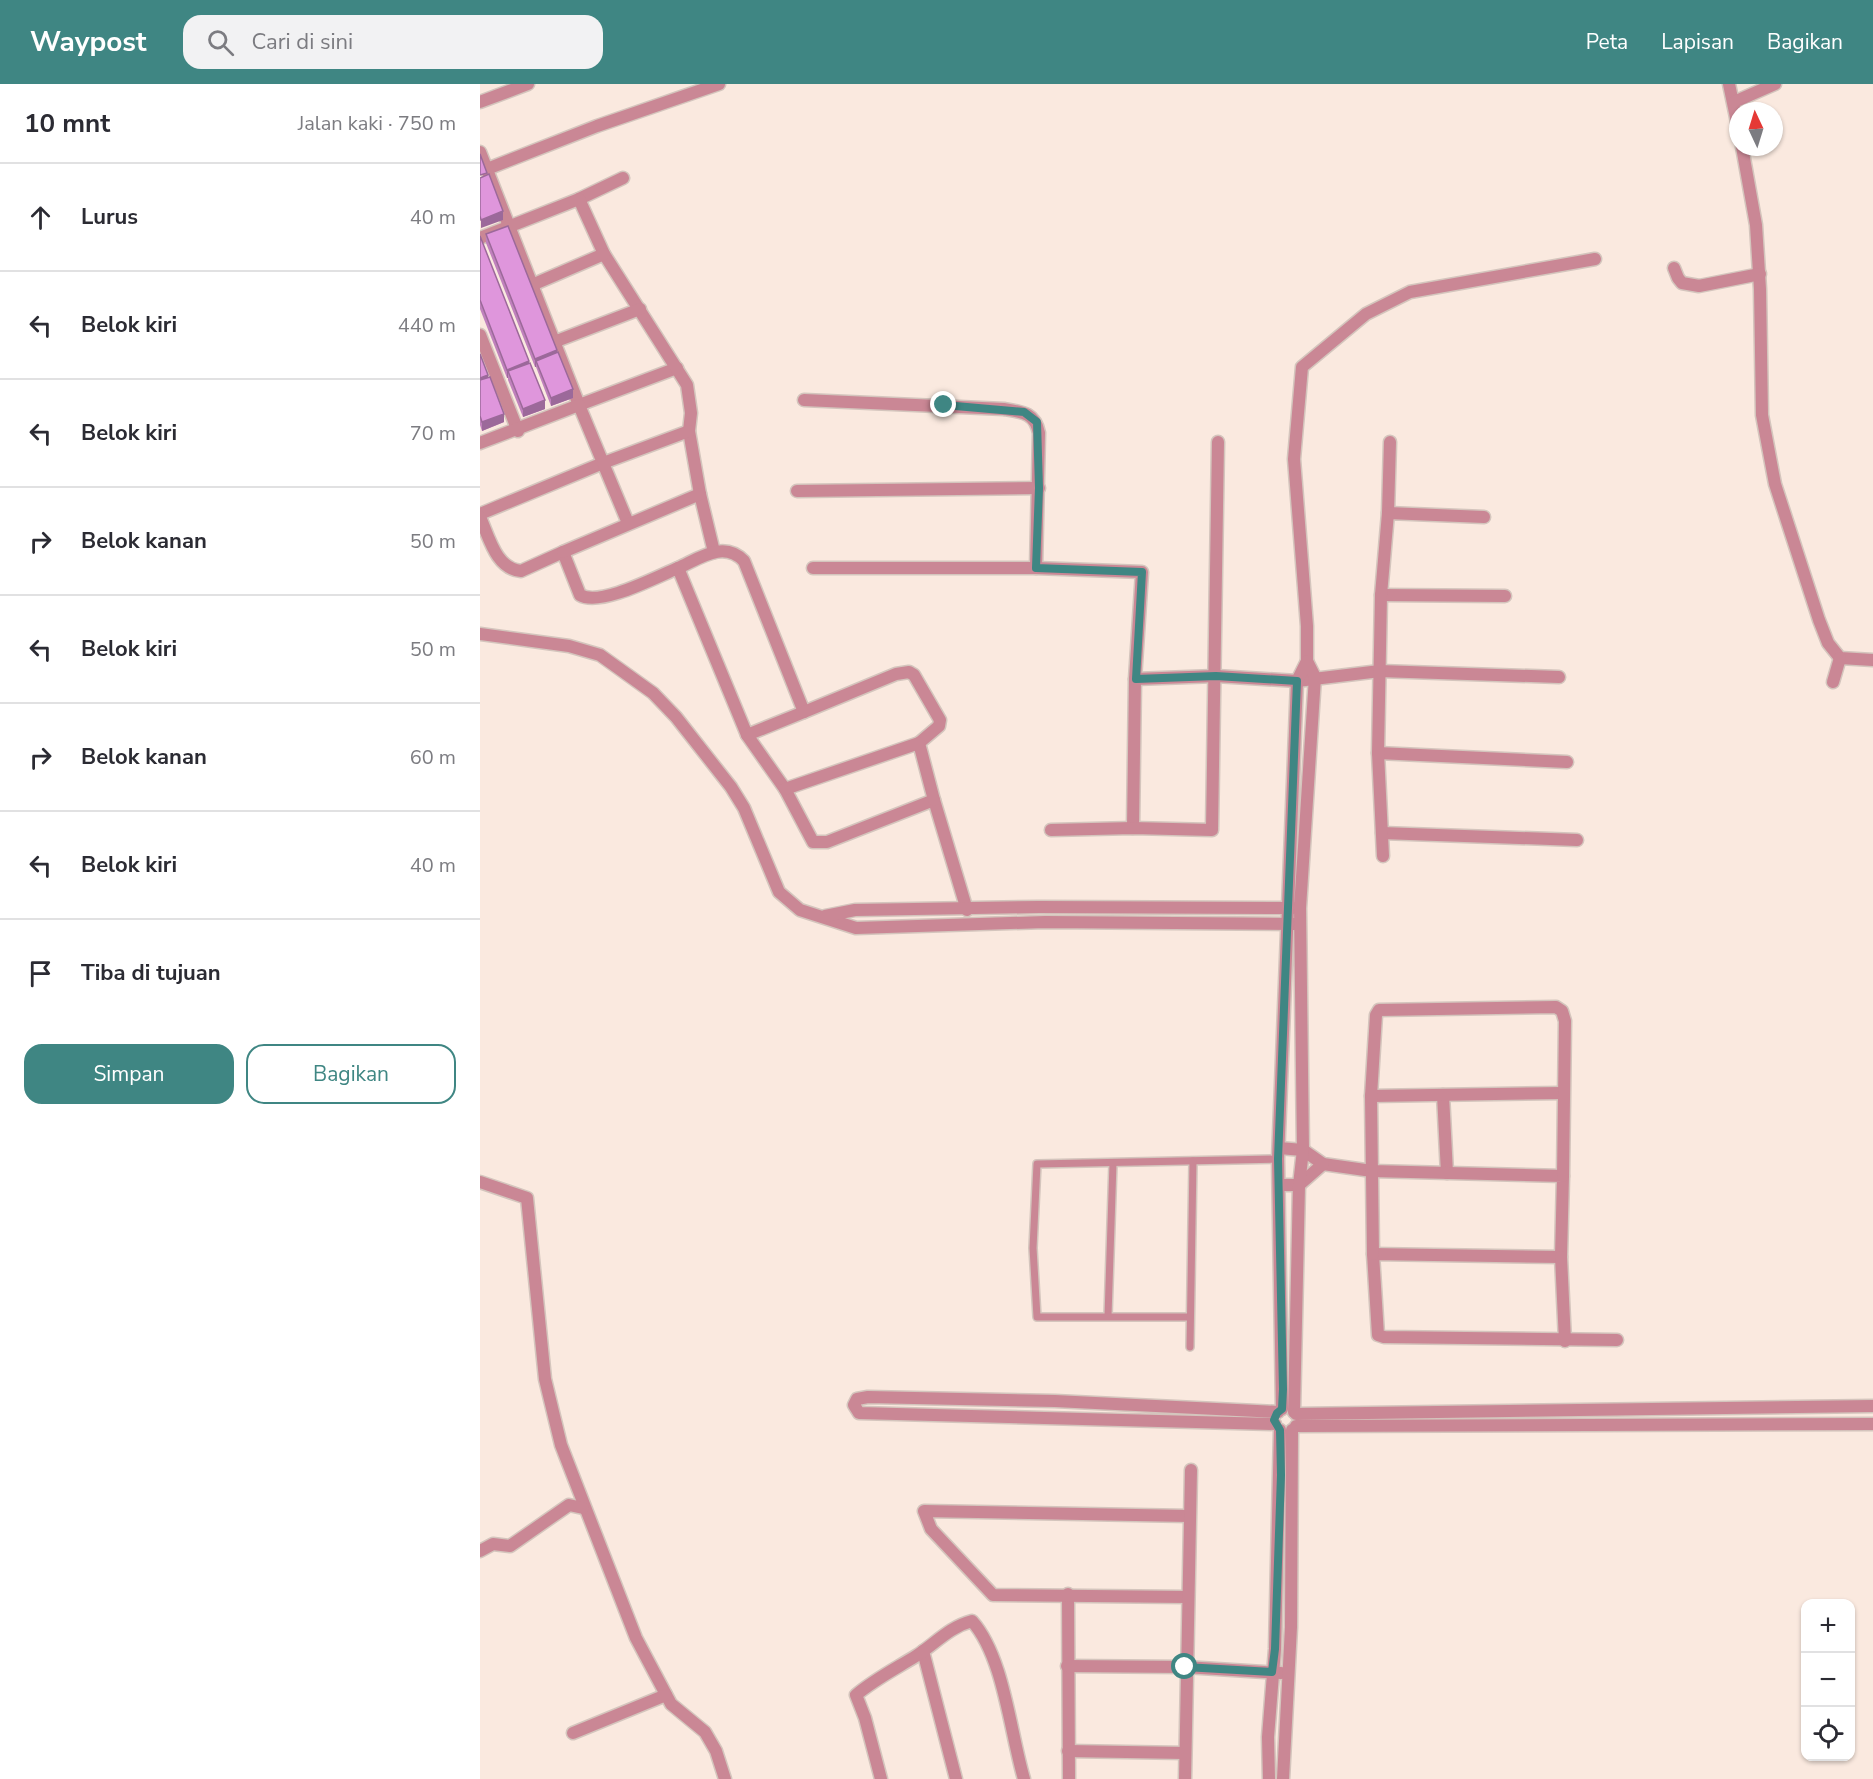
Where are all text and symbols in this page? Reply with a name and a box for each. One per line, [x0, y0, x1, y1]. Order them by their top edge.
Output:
search box [183, 15, 603, 69]
text: Waypost [30, 23, 147, 61]
icon: search [204, 26, 237, 59]
text: Cari di sini [252, 27, 353, 57]
text: Peta [1586, 28, 1628, 56]
text: Lapisan [1661, 28, 1734, 56]
text: Bagikan [1767, 28, 1843, 56]
north arrow [1729, 102, 1783, 156]
text: 10 mnt [24, 106, 110, 141]
text: Jalan kaki · 750 m [298, 110, 456, 137]
icon: ahead [24, 201, 57, 234]
text: Lurus [81, 202, 138, 232]
text: 40 m [410, 204, 456, 231]
icon: left [24, 309, 57, 342]
text: Belok kiri [81, 310, 177, 340]
text: 440 m [398, 312, 456, 339]
route end [930, 391, 956, 417]
icon: left [24, 417, 57, 450]
text: Belok kiri [81, 418, 177, 448]
text: 70 m [410, 420, 456, 447]
icon: right [24, 525, 57, 558]
text: Belok kanan [81, 526, 207, 556]
text: 50 m [410, 528, 456, 555]
icon: left [24, 633, 57, 666]
text: Belok kiri [81, 634, 177, 664]
text: 50 m [410, 636, 456, 663]
icon: right [24, 741, 57, 774]
text: Belok kanan [81, 742, 207, 772]
text: 60 m [410, 744, 456, 771]
icon: left [24, 849, 57, 882]
text: Belok kiri [81, 850, 177, 880]
text: 40 m [410, 852, 456, 879]
icon: arrive [24, 957, 57, 990]
text: Tiba di tujuan [81, 958, 221, 988]
button: Simpan [24, 1044, 234, 1104]
button: Bagikan [246, 1044, 456, 1104]
map controls [1801, 1599, 1855, 1761]
button: + [1801, 1599, 1855, 1653]
route start [1171, 1653, 1197, 1679]
button: − [1801, 1653, 1855, 1707]
button: locate [1801, 1707, 1855, 1761]

